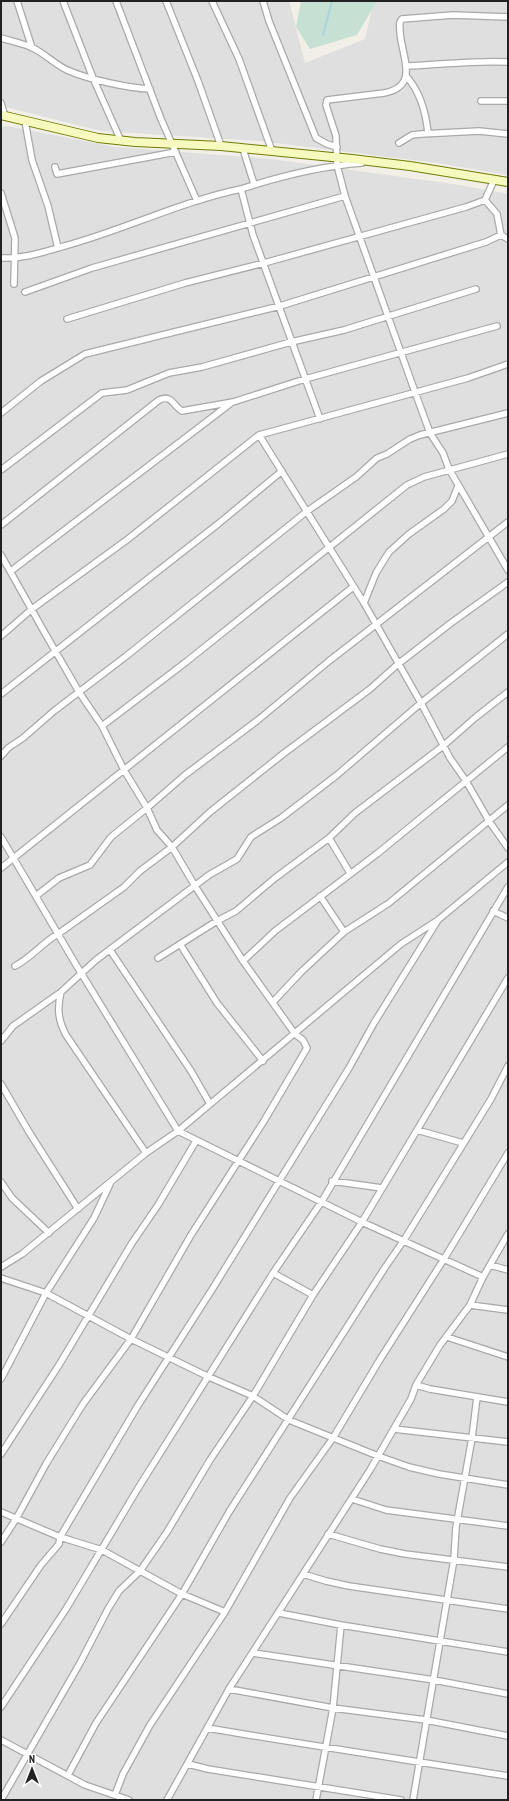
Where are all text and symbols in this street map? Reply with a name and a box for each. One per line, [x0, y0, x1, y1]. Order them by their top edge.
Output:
north arrow [12, 1749, 52, 1789]
text: N [29, 1752, 35, 1766]

